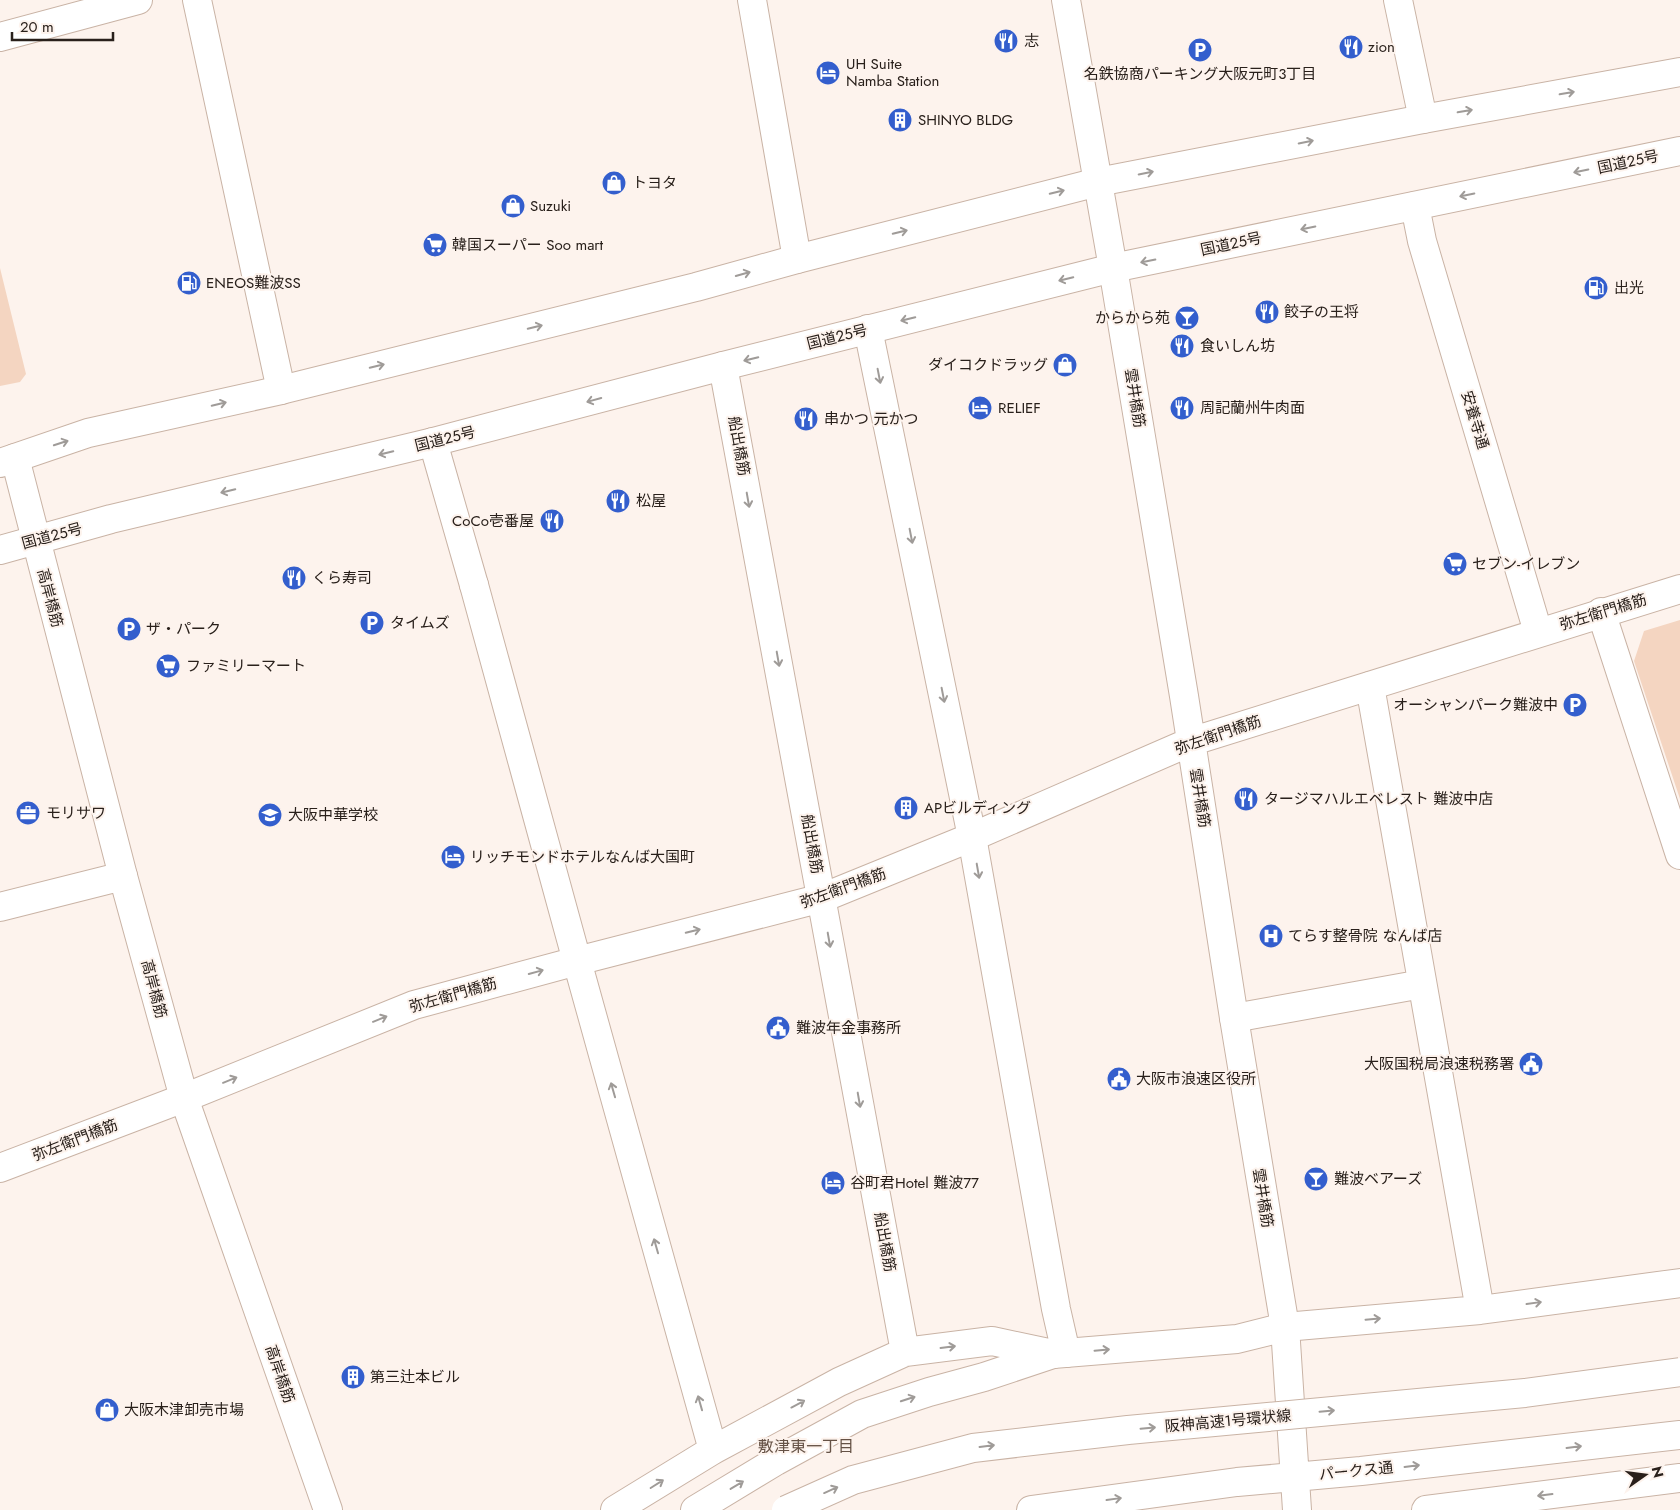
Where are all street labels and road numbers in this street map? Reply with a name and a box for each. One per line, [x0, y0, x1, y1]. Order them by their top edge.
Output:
street label: 国道25号 [1595, 145, 1661, 179]
street label: 国道25号 [1198, 227, 1264, 261]
street label: 国道25号 [804, 319, 870, 355]
street label: 雲井橋筋 [1119, 367, 1151, 429]
street label: 安養寺通 [1456, 388, 1494, 452]
street label: 船出橋筋 [723, 415, 755, 477]
street label: 国道25号 [412, 421, 478, 457]
street label: 国道25号 [19, 517, 85, 555]
street label: 高岸橋筋 [32, 566, 68, 630]
street label: 弥左衛門橋筋 [1557, 588, 1649, 636]
street label: 弥左衛門橋筋 [1172, 710, 1264, 760]
street label: 雲井橋筋 [1184, 767, 1216, 829]
street label: 船出橋筋 [796, 813, 828, 875]
street label: 弥左衛門橋筋 [797, 862, 889, 914]
street label: 高岸橋筋 [136, 957, 172, 1021]
street label: 弥左衛門橋筋 [407, 972, 499, 1018]
street label: 弥左衛門橋筋 [29, 1114, 121, 1166]
street label: 雲井橋筋 [1247, 1167, 1279, 1229]
street label: 船出橋筋 [869, 1211, 901, 1273]
street label: 高岸橋筋 [260, 1342, 300, 1406]
street label: 阪神高速1号環状線 [1164, 1405, 1292, 1437]
street label: パークス通 [1318, 1456, 1394, 1486]

